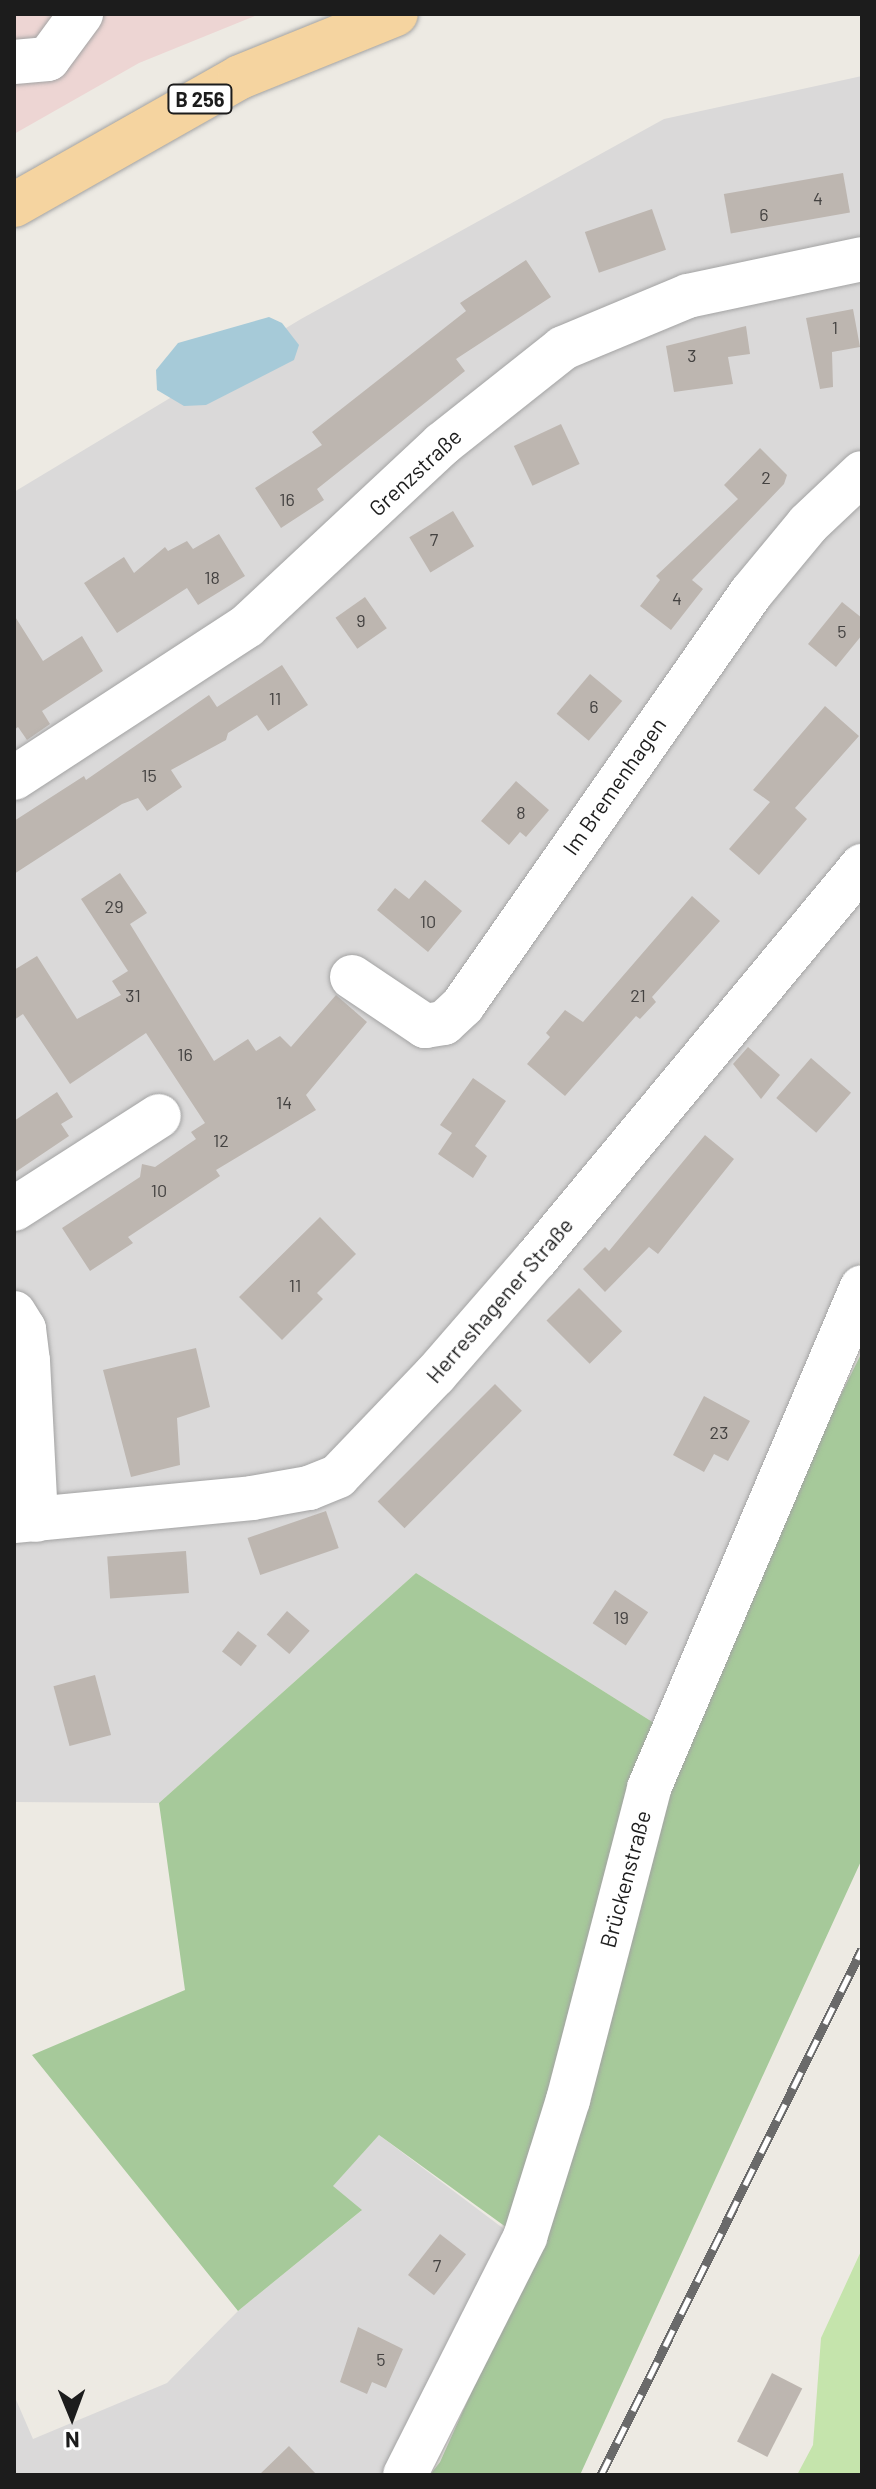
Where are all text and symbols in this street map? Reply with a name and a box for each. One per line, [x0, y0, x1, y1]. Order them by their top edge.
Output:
road number: B 256 [166, 83, 234, 115]
house number: 4 [813, 187, 823, 209]
house number: 6 [759, 203, 769, 225]
house number: 1 [832, 316, 838, 338]
house number: 3 [687, 344, 697, 366]
street label: Grenzstraße [363, 423, 467, 521]
house number: 2 [761, 466, 771, 488]
house number: 16 [279, 488, 295, 510]
house number: 7 [430, 528, 438, 550]
house number: 18 [204, 566, 220, 588]
house number: 4 [672, 587, 682, 609]
house number: 9 [356, 609, 366, 631]
house number: 5 [837, 620, 847, 642]
house number: 11 [269, 687, 281, 709]
house number: 6 [589, 695, 599, 717]
street label: Im Bremenhagen [557, 712, 671, 860]
house number: 15 [141, 764, 157, 786]
house number: 8 [516, 801, 526, 823]
house number: 29 [104, 895, 124, 917]
house number: 10 [420, 910, 436, 932]
house number: 31 [125, 984, 141, 1006]
house number: 21 [630, 984, 646, 1006]
house number: 16 [177, 1043, 193, 1065]
house number: 14 [276, 1091, 292, 1113]
house number: 12 [213, 1129, 229, 1151]
house number: 10 [151, 1179, 167, 1201]
street label: Herreshagener Straße [420, 1212, 578, 1388]
house number: 11 [289, 1274, 301, 1296]
house number: 23 [710, 1421, 728, 1443]
house number: 19 [613, 1606, 629, 1628]
street label: Brückenstraße [594, 1807, 656, 1951]
house number: 7 [433, 2254, 441, 2276]
house number: 5 [376, 2348, 386, 2370]
north arrow [32, 2377, 112, 2457]
text: N [65, 2428, 80, 2454]

